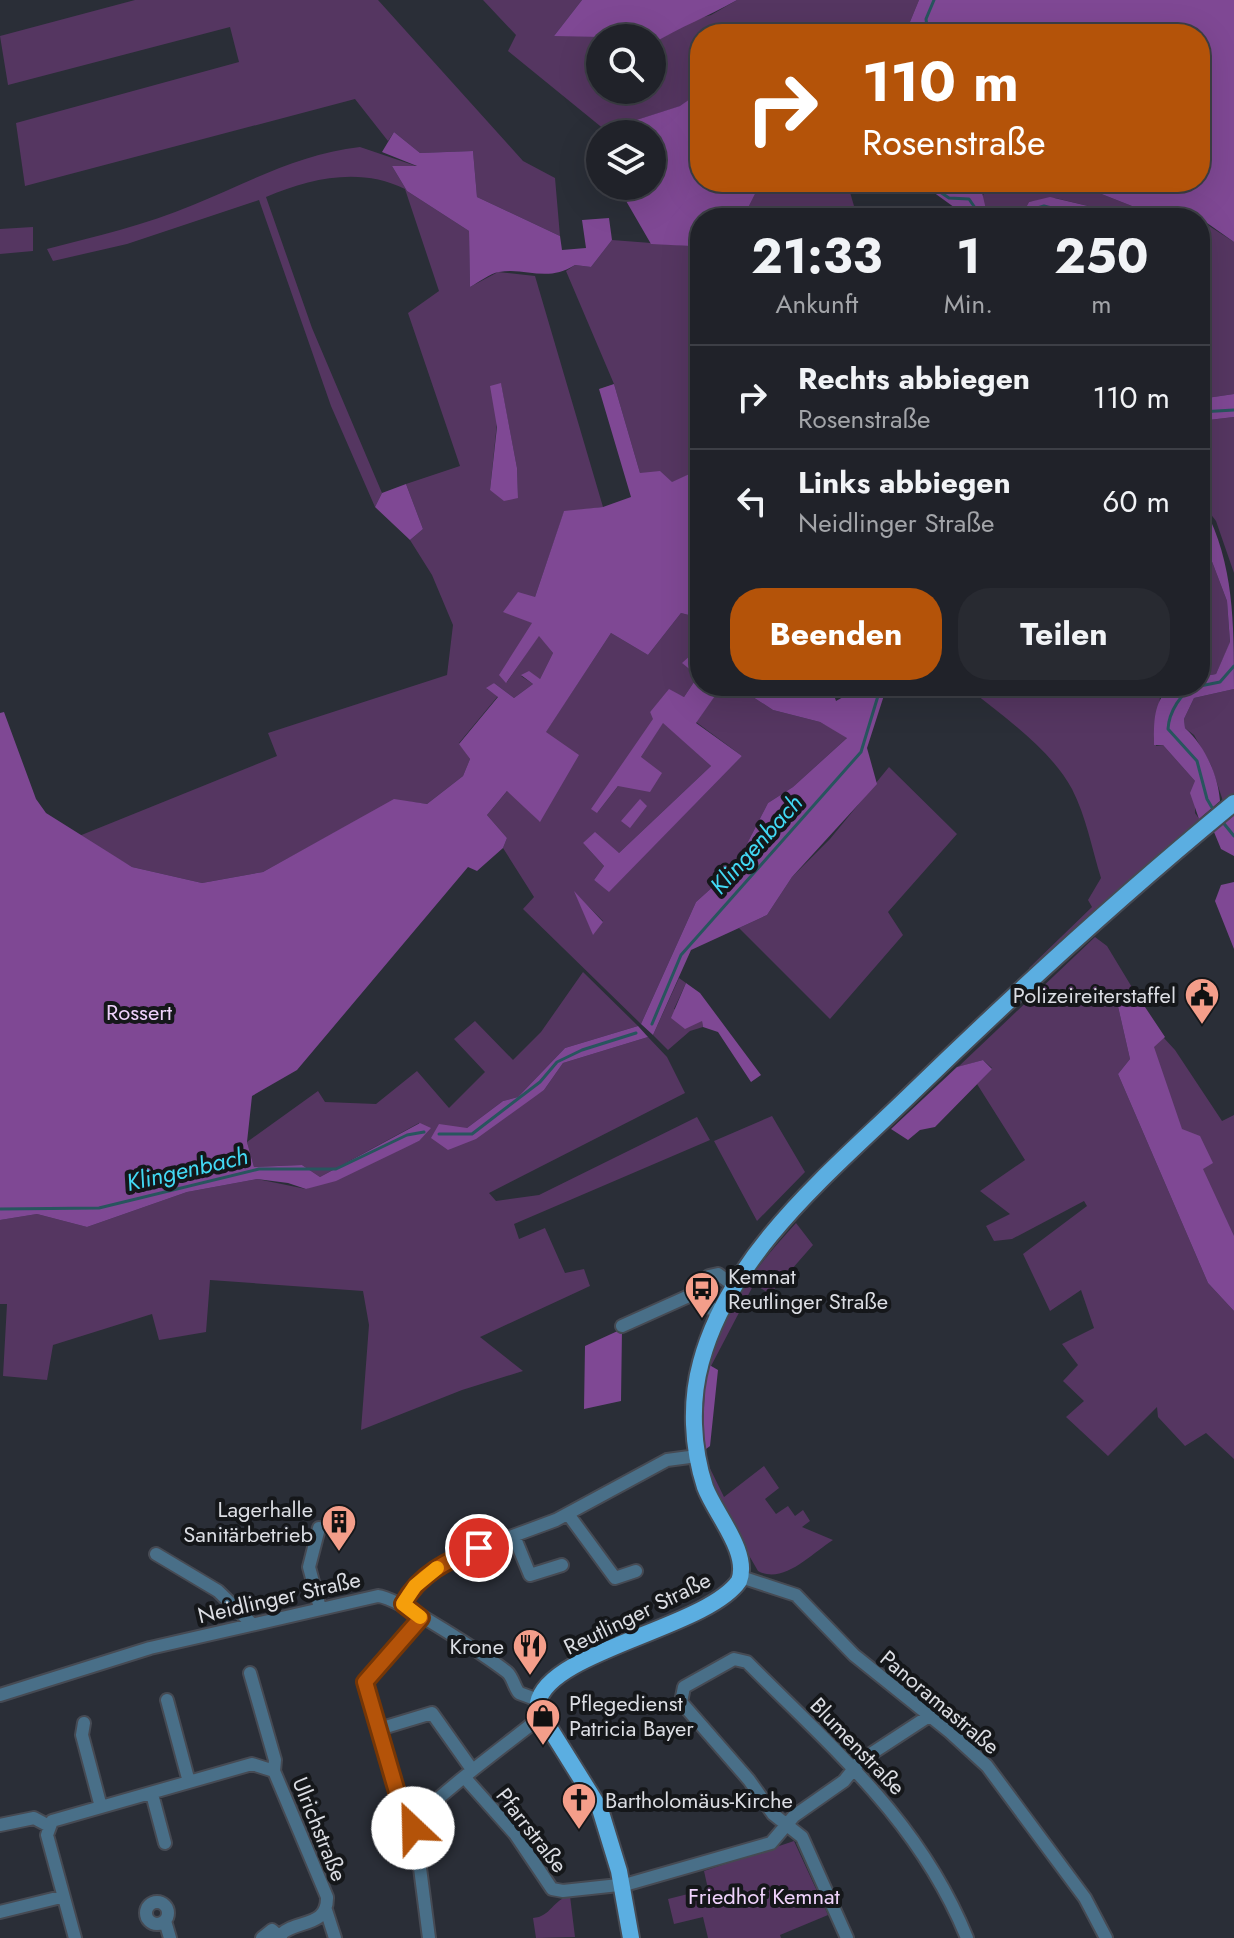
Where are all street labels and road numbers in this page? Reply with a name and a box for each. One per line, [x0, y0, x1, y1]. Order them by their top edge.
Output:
street label: Neidlinger Straße [194, 1563, 364, 1631]
street label: Reutlinger Straße [558, 1564, 716, 1662]
street label: Panoramastraße [873, 1642, 1007, 1762]
street label: Blumenstraße [803, 1690, 913, 1802]
street label: Ulrichstraße [285, 1772, 355, 1886]
street label: Pfarrstraße [489, 1781, 575, 1879]

